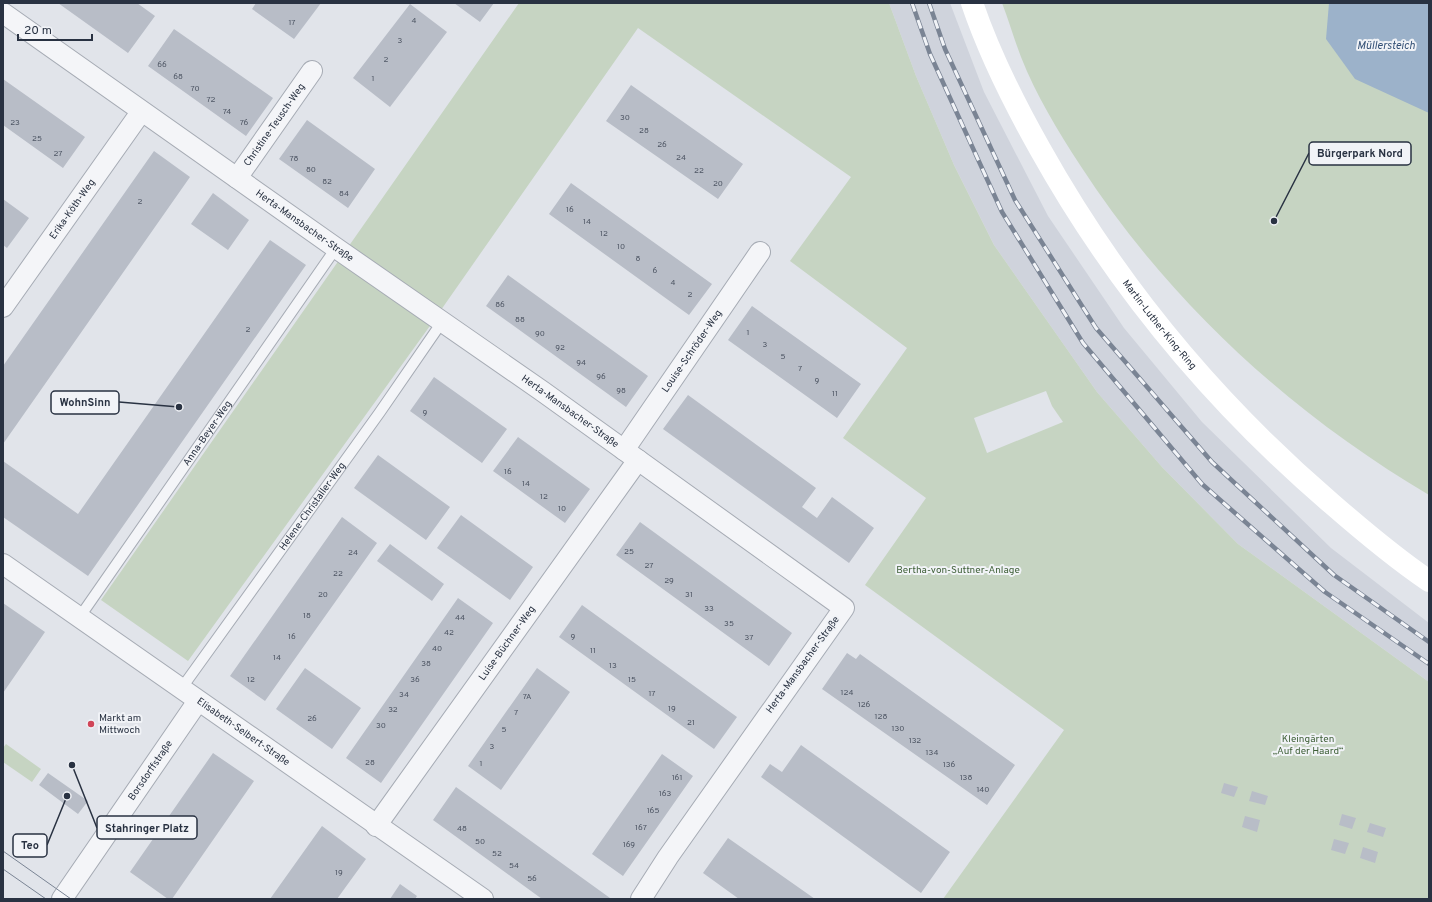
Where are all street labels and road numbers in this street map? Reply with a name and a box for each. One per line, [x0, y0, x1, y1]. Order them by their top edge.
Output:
street label: Christine-Teusch-Weg [241, 81, 308, 169]
street label: Erika-Köth-Weg [47, 176, 98, 242]
street label: Herta-Mansbacher-Straße [253, 187, 356, 265]
street label: Martin-Luther-King-Ring [1119, 277, 1199, 372]
street label: Louise-Schröder-Weg [659, 307, 725, 395]
street label: Herta-Mansbacher-Straße [519, 372, 621, 451]
street label: Anna-Beyer-Weg [180, 398, 235, 469]
street label: Helene-Christaller-Weg [276, 460, 348, 553]
street label: Luise-Büchner-Weg [476, 603, 538, 683]
street label: Herta-Mansbacher-Straße [763, 614, 843, 716]
street label: Elisabeth-Selbert-Straße [194, 695, 292, 769]
street label: Borsdorffstraße [125, 738, 176, 803]

